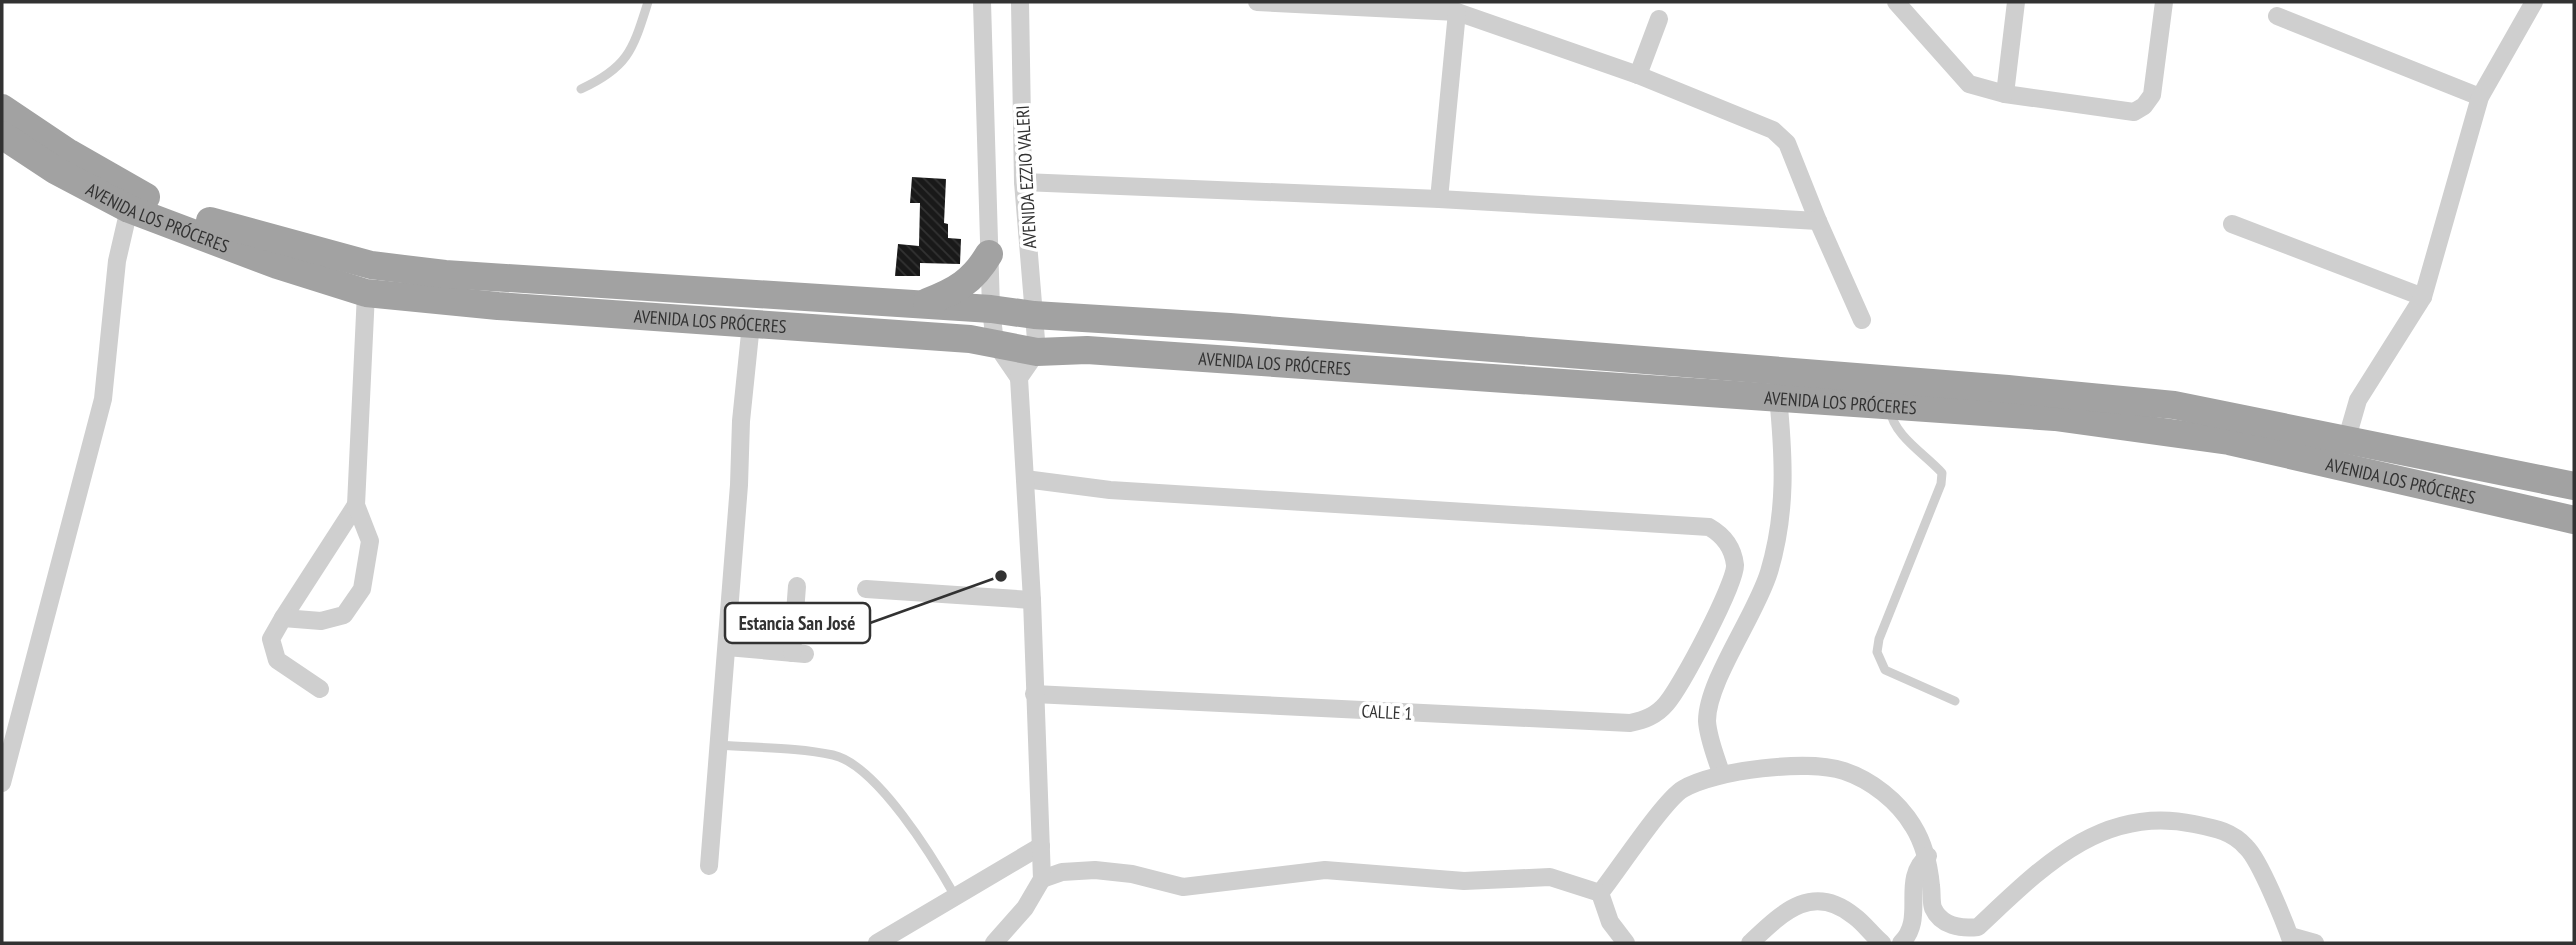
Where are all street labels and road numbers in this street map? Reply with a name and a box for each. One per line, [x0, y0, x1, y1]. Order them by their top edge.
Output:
street label: AVENIDA EZZIO VALERI [1011, 105, 1041, 249]
street label: AVENIDA LOS PRÓCERES [82, 177, 233, 257]
street label: AVENIDA LOS PRÓCERES [633, 304, 787, 338]
street label: AVENIDA LOS PRÓCERES [1198, 346, 1352, 380]
street label: AVENIDA LOS PRÓCERES [1763, 385, 1918, 419]
street label: AVENIDA LOS PRÓCERES [2324, 452, 2478, 509]
street label: CALLE 1 [1361, 699, 1413, 725]

